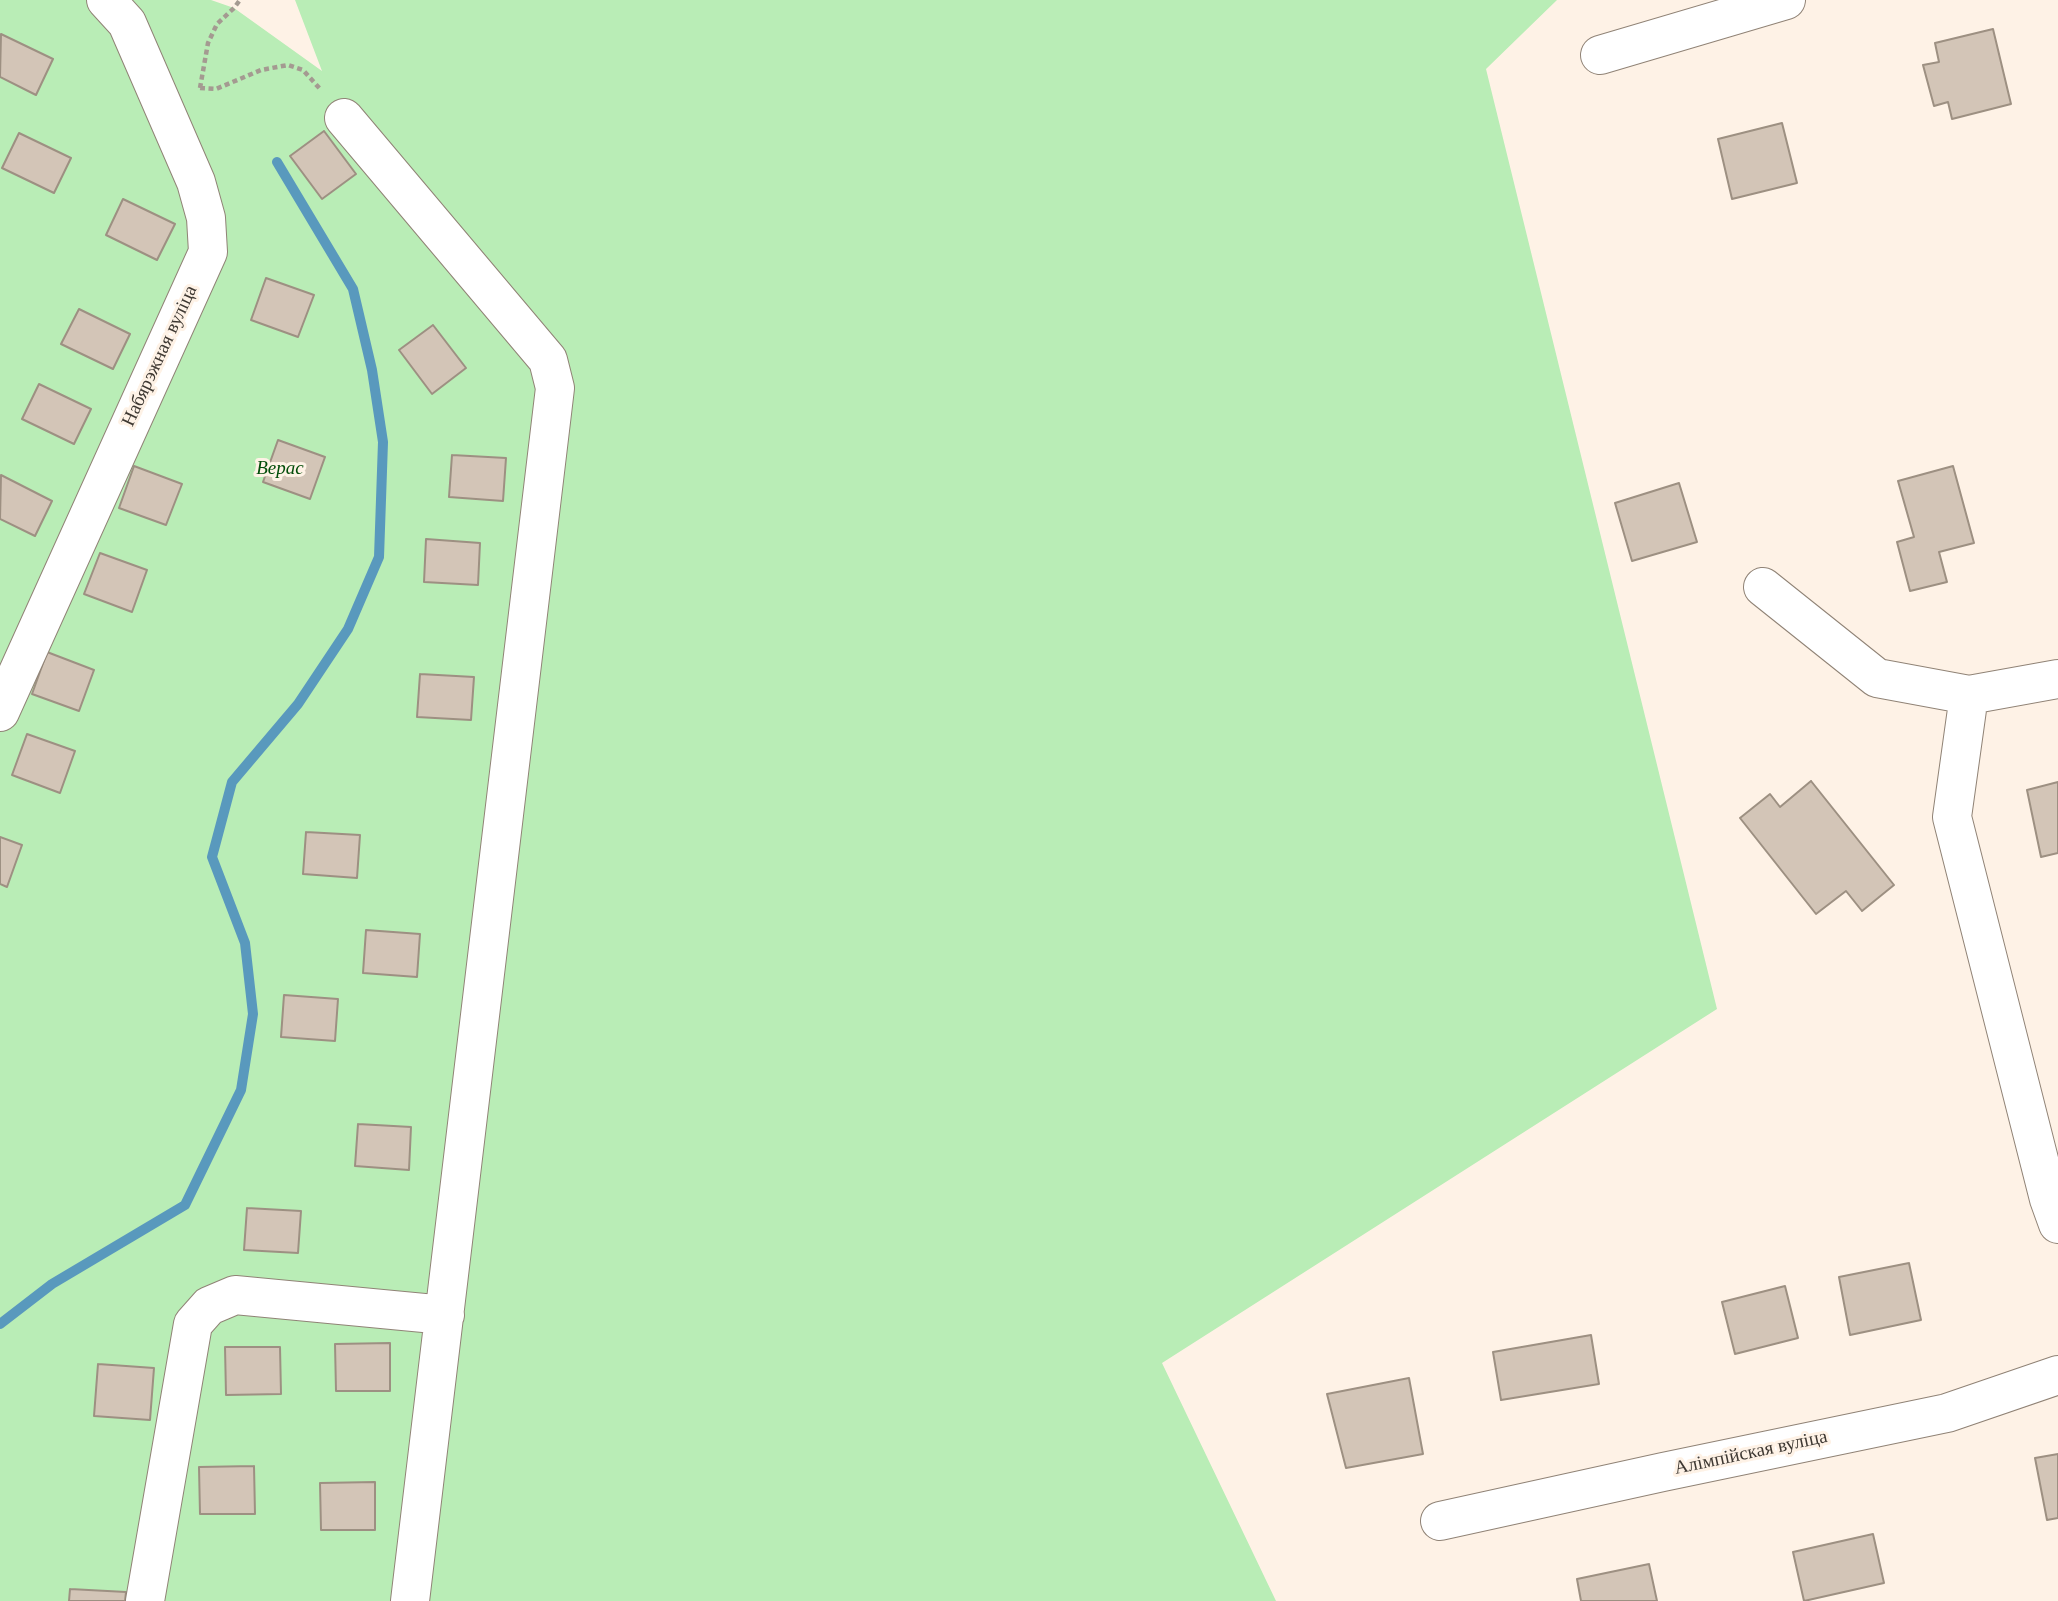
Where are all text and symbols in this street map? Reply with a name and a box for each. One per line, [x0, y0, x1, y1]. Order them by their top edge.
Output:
street label: Набярэжная вуліца [117, 282, 203, 430]
park label: Верас [256, 458, 304, 480]
street label: Алімпійская вуліца [1672, 1426, 1830, 1480]

